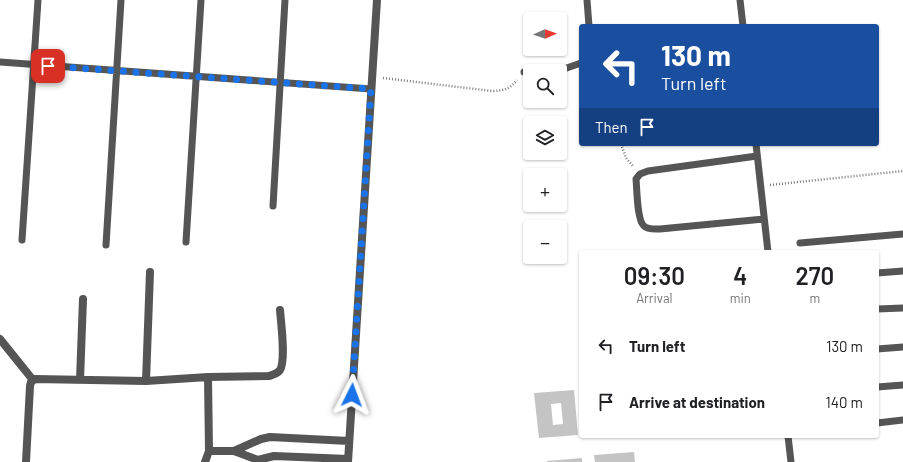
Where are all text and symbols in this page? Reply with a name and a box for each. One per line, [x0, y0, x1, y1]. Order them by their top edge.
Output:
north arrow [523, 12, 567, 56]
map controls [523, 12, 567, 264]
text: 130 m [661, 38, 731, 72]
icon: left [595, 40, 647, 92]
pin [31, 49, 65, 83]
icon: arrive [37, 55, 59, 77]
button: search [523, 64, 567, 108]
text: Turn left [661, 72, 727, 94]
button: layers [523, 116, 567, 160]
icon: arrive [636, 116, 658, 138]
text: Then [595, 118, 628, 136]
button: + [523, 168, 567, 212]
button: − [523, 220, 567, 264]
text: 09:30 [624, 261, 685, 290]
text: 4 [733, 261, 747, 290]
text: 270 [796, 261, 834, 290]
text: Arrival [636, 290, 673, 306]
text: min [730, 290, 751, 306]
text: m [810, 290, 820, 306]
icon: left [595, 335, 617, 357]
text: Turn left [629, 337, 685, 355]
text: 130 m [826, 337, 863, 355]
position arrow [331, 374, 373, 416]
icon: arrive [595, 391, 617, 413]
text: Arrive at destination [629, 393, 765, 411]
text: 140 m [826, 393, 863, 411]

